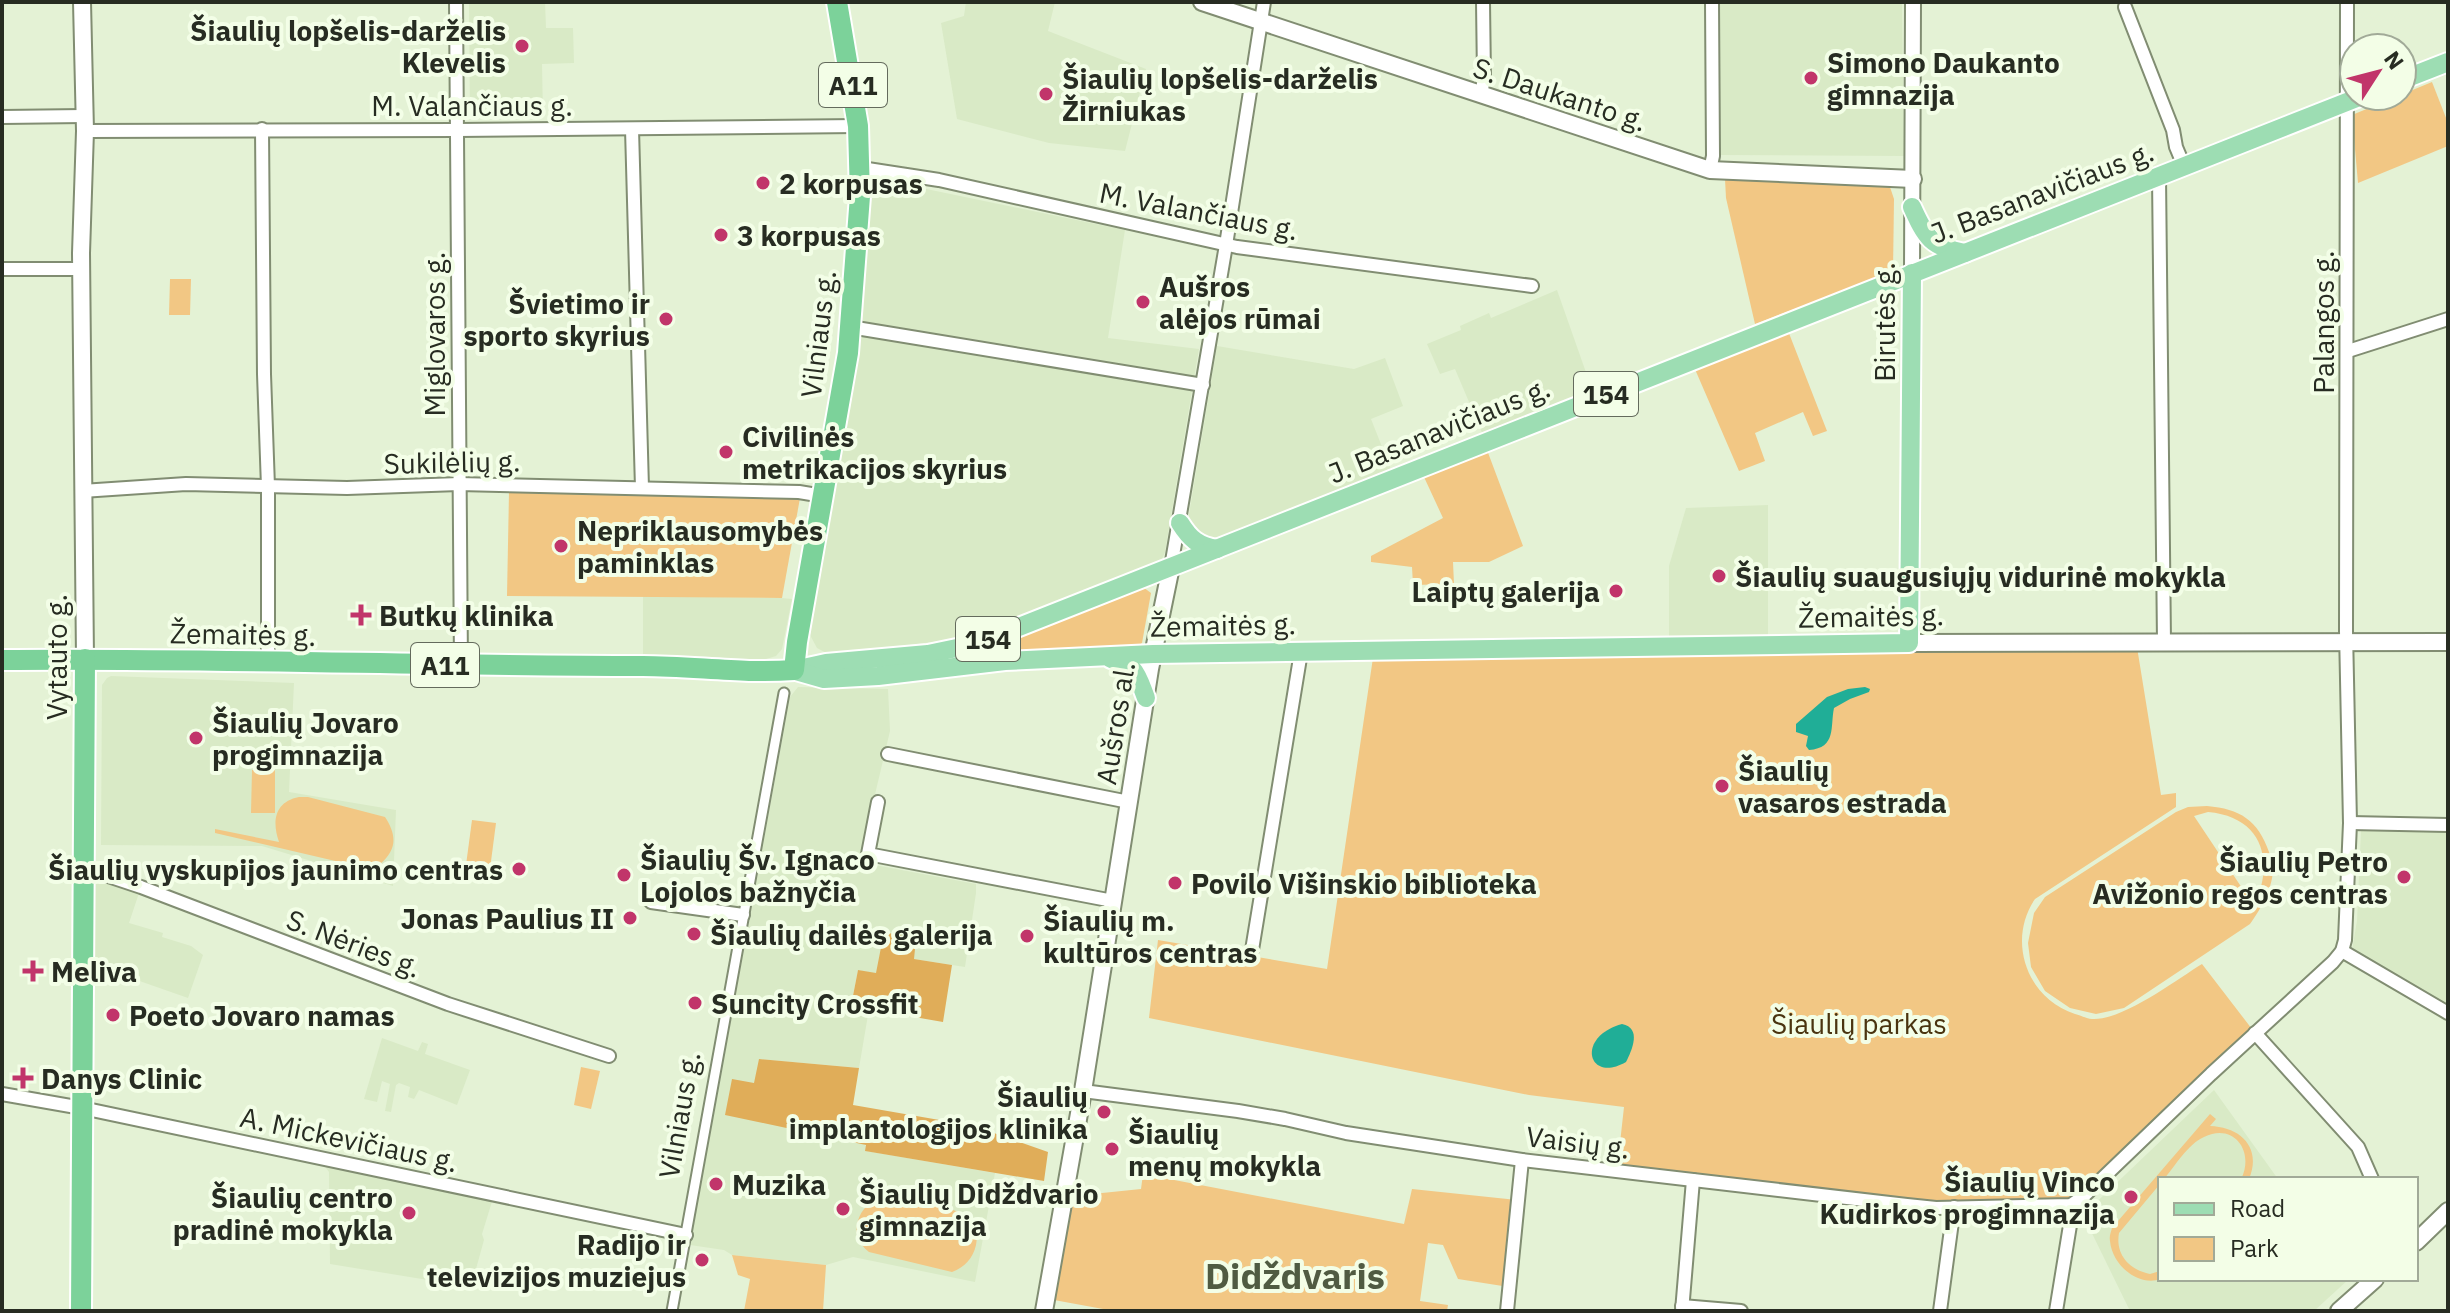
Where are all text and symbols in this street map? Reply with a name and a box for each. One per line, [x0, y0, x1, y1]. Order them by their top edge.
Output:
place label: Šiaulių lopšelis-darželis Klevelis [190, 12, 506, 81]
north arrow [2338, 32, 2418, 112]
marker: Šiaulių lopšelis-darželis Klevelis [513, 37, 531, 55]
place label: Simono Daukanto gimnazija [1827, 44, 2060, 113]
text: N [2378, 45, 2411, 75]
street label: S. Daukanto g. [1469, 49, 1651, 139]
place label: Šiaulių lopšelis-darželis Žirniukas [1062, 60, 1378, 129]
road number: A11 [819, 63, 887, 107]
marker: Simono Daukanto gimnazija [1802, 69, 1820, 87]
marker: Šiaulių lopšelis-darželis Žirniukas [1037, 85, 1055, 103]
street label: M. Valančiaus g. [371, 87, 573, 124]
street label: J. Basanavičiaus g. [1925, 132, 2159, 252]
place label: 2 korpusas [779, 165, 923, 202]
marker: 2 korpusas [754, 174, 772, 192]
street label: M. Valančiaus g. [1097, 174, 1301, 248]
place label: 3 korpusas [737, 217, 881, 254]
marker: 3 korpusas [712, 226, 730, 244]
street label: Palangos g. [2305, 250, 2342, 394]
street label: Miglovaros g. [416, 252, 453, 416]
street label: Birutės g. [1866, 262, 1903, 382]
street label: Vilniaus g. [792, 268, 844, 400]
place label: Aušros alėjos rūmai [1159, 268, 1321, 337]
place label: Švietimo ir sporto skyrius [463, 285, 650, 354]
marker: Aušros alėjos rūmai [1134, 293, 1152, 311]
marker: Švietimo ir sporto skyrius [657, 310, 675, 328]
street label: J. Basanavičiaus g. [1323, 369, 1555, 491]
road number: 154 [1574, 372, 1638, 416]
place label: Civilinės metrikacijos skyrius [742, 418, 1007, 487]
street label: Sukilėlių g. [383, 442, 521, 482]
marker: Civilinės metrikacijos skyrius [717, 443, 735, 461]
place label: Nepriklausomybės paminklas [577, 512, 823, 581]
marker: Nepriklausomybės paminklas [552, 537, 570, 555]
place label: Šiaulių suaugusiųjų vidurinė mokykla [1735, 558, 2226, 595]
marker: Šiaulių suaugusiųjų vidurinė mokykla [1710, 567, 1728, 585]
place label: Laiptų galerija [1411, 573, 1600, 610]
marker: Laiptų galerija [1607, 582, 1625, 600]
street label: Vytauto g. [38, 594, 75, 720]
street label: Žemaitės g. [1798, 596, 1944, 636]
place label: Butkų klinika [379, 597, 554, 634]
marker: Butkų klinika [350, 604, 372, 626]
street label: Žemaitės g. [1150, 605, 1296, 645]
street label: Žemaitės g. [170, 614, 316, 654]
road number: 154 [956, 617, 1020, 661]
road number: A11 [411, 643, 479, 687]
street label: Aušros al. [1087, 659, 1143, 787]
place label: Šiaulių Jovaro progimnazija [212, 704, 399, 773]
marker: Šiaulių Jovaro progimnazija [187, 729, 205, 747]
place label: Šiaulių vasaros estrada [1738, 752, 1947, 821]
marker: Šiaulių vasaros estrada [1713, 777, 1731, 795]
place label: Šiaulių Šv. Ignaco Lojolos bažnyčia [640, 841, 875, 910]
place label: Šiaulių Petro Avižonio regos centras [2092, 843, 2388, 912]
place label: Šiaulių vyskupijos jaunimo centras [48, 851, 503, 888]
marker: Šiaulių vyskupijos jaunimo centras [510, 860, 528, 878]
place label: Povilo Višinskio biblioteka [1191, 865, 1537, 902]
marker: Šiaulių Šv. Ignaco Lojolos bažnyčia [615, 866, 633, 884]
marker: Šiaulių Petro Avižonio regos centras [2395, 868, 2413, 886]
marker: Povilo Višinskio biblioteka [1166, 874, 1184, 892]
street label: S. Nėries g. [281, 900, 427, 986]
place label: Jonas Paulius II [401, 900, 614, 937]
place label: Šiaulių m. kultūros centras [1043, 902, 1257, 971]
marker: Jonas Paulius II [621, 909, 639, 927]
place label: Šiaulių dailės galerija [710, 916, 993, 953]
marker: Šiaulių dailės galerija [685, 925, 703, 943]
marker: Šiaulių m. kultūros centras [1018, 927, 1036, 945]
place label: Meliva [51, 953, 137, 990]
marker: Meliva [22, 960, 44, 982]
place label: Suncity Crossfit [711, 985, 919, 1022]
marker: Suncity Crossfit [686, 994, 704, 1012]
place label: Poeto Jovaro namas [129, 997, 395, 1034]
park label: Šiaulių parkas [1771, 1005, 1947, 1042]
marker: Poeto Jovaro namas [104, 1006, 122, 1024]
street label: Vilniaus g. [650, 1049, 708, 1181]
place label: Danys Clinic [41, 1060, 202, 1097]
marker: Danys Clinic [12, 1067, 34, 1089]
place label: Šiaulių implantologijos klinika [789, 1078, 1088, 1147]
street label: A. Mickevičiaus g. [237, 1098, 461, 1180]
marker: Šiaulių implantologijos klinika [1095, 1103, 1113, 1121]
place label: Šiaulių menų mokykla [1128, 1115, 1321, 1184]
street label: Vaisių g. [1524, 1117, 1632, 1167]
marker: Šiaulių menų mokykla [1103, 1140, 1121, 1158]
place label: Šiaulių Vinco Kudirkos progimnazija [1820, 1163, 2115, 1232]
place label: Muzika [732, 1166, 826, 1203]
marker: Muzika [707, 1175, 725, 1193]
place label: Šiaulių Didždvario gimnazija [859, 1175, 1099, 1244]
legend [2158, 1177, 2418, 1281]
place label: Šiaulių centro pradinė mokykla [173, 1179, 393, 1248]
marker: Šiaulių Vinco Kudirkos progimnazija [2122, 1188, 2140, 1206]
text: Road [2230, 1192, 2285, 1224]
marker: Šiaulių Didždvario gimnazija [834, 1200, 852, 1218]
marker: Šiaulių centro pradinė mokykla [400, 1204, 418, 1222]
place label: Radijo ir televizijos muziejus [427, 1226, 686, 1295]
text: Park [2230, 1232, 2279, 1264]
marker: Radijo ir televizijos muziejus [693, 1251, 711, 1269]
district label: Didždvaris [1205, 1252, 1385, 1299]

